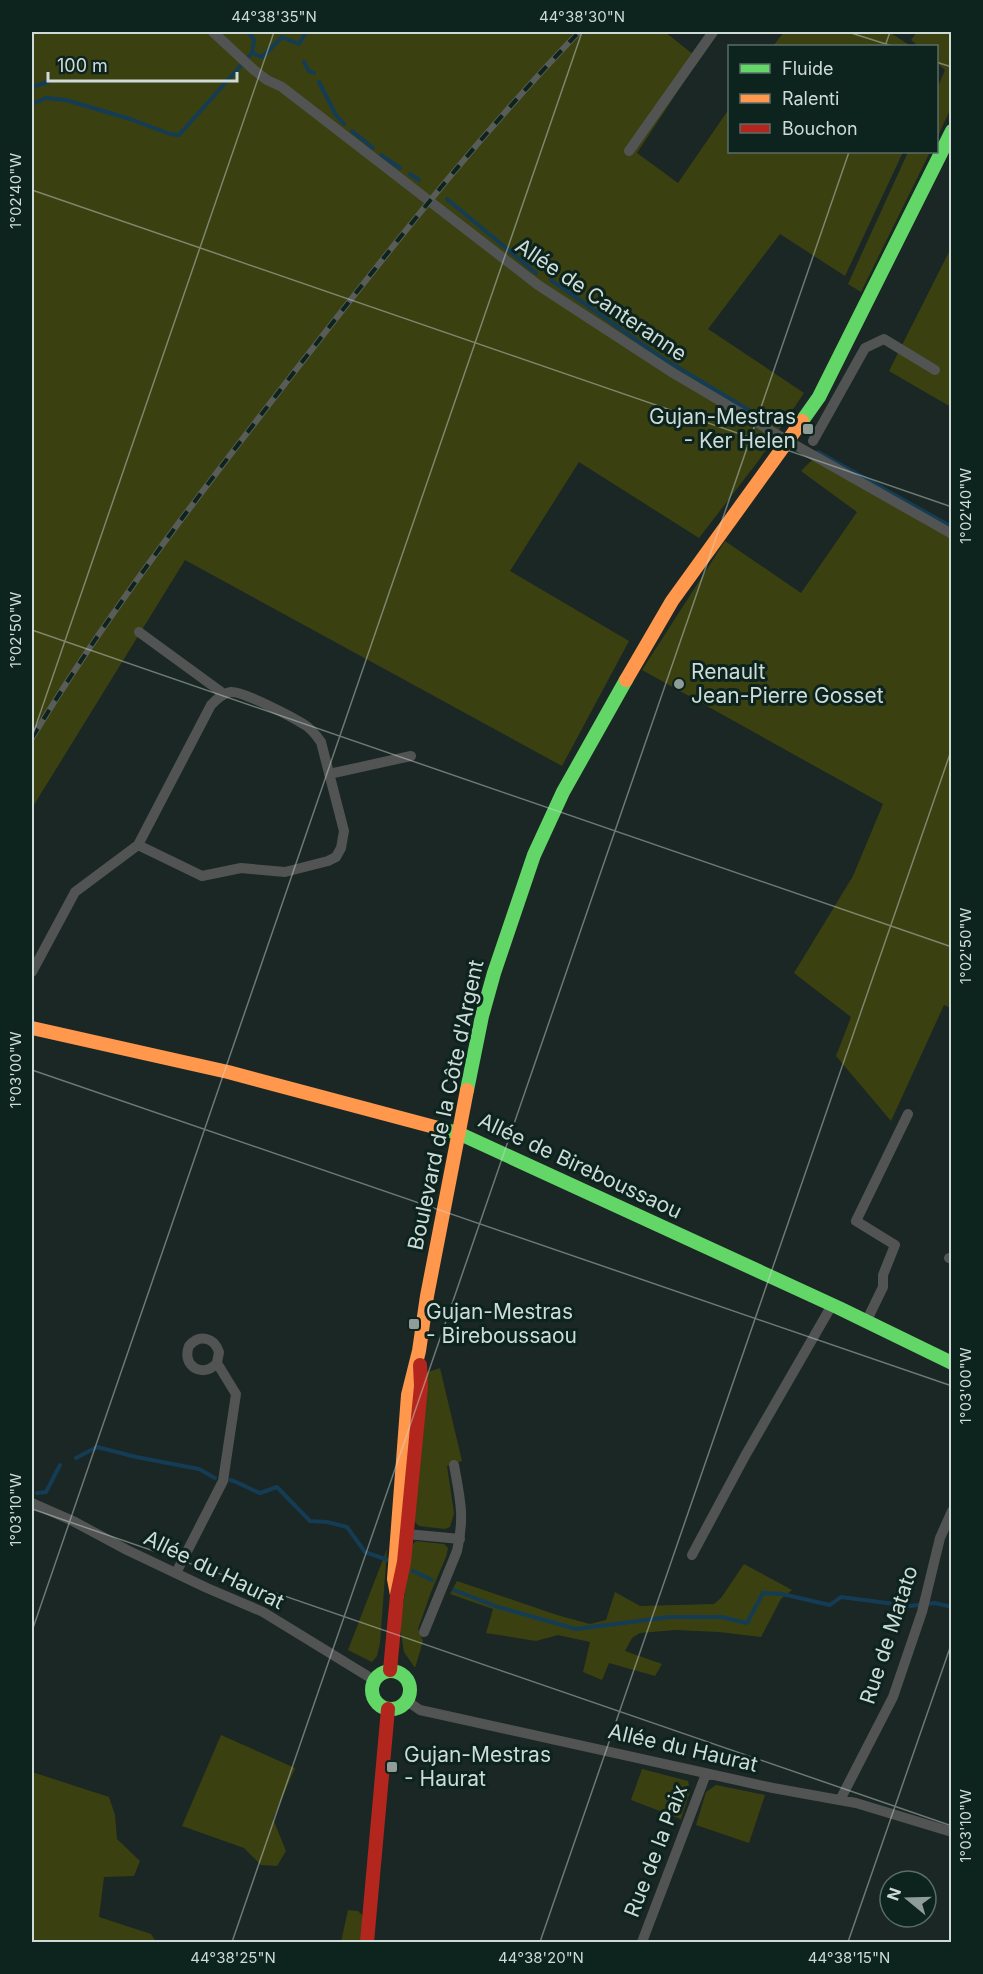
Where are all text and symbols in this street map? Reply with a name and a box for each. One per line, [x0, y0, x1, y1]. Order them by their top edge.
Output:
text: 44°38'35"N [231, 7, 317, 26]
text: 44°38'30"N [539, 7, 625, 26]
scale bar [48, 45, 237, 83]
legend [728, 45, 938, 153]
text: 100 m [57, 55, 108, 76]
text: Fluide [782, 58, 834, 79]
text: Ralenti [782, 88, 839, 109]
text: Bouchon [782, 118, 858, 139]
text: 1°02'40"W [6, 153, 25, 229]
street label: Allée de Canteranne [511, 233, 692, 366]
place label: Gujan-Mestras - Ker Helen [649, 404, 796, 453]
marker: Gujan-Mestras - Ker Helen [801, 422, 815, 436]
text: 1°02'40"W [956, 468, 975, 544]
text: 1°02'50"W [6, 592, 25, 668]
place label: Renault Jean-Pierre Gosset [691, 659, 884, 708]
marker: Renault Jean-Pierre Gosset [672, 677, 686, 691]
text: 1°02'50"W [956, 908, 975, 984]
street label: Boulevard de la Côte d'Argent [403, 957, 489, 1252]
text: 1°03'00"W [6, 1031, 25, 1108]
street label: Allée de Bireboussaou [475, 1107, 686, 1224]
place label: Gujan-Mestras - Bireboussaou [426, 1299, 577, 1348]
marker: Gujan-Mestras - Bireboussaou [407, 1317, 421, 1331]
text: 1°03'00"W [956, 1347, 975, 1424]
text: 1°03'10"W [6, 1473, 25, 1547]
street label: Allée du Haurat [140, 1525, 288, 1614]
street label: Rue de Matato [854, 1563, 923, 1707]
street label: Allée du Haurat [606, 1718, 760, 1777]
place label: Gujan-Mestras - Haurat [404, 1742, 551, 1791]
marker: Gujan-Mestras - Haurat [385, 1760, 399, 1774]
street label: Rue de la Paix [619, 1781, 692, 1920]
text: 1°03'10"W [956, 1789, 975, 1863]
north arrow [878, 1869, 938, 1929]
text: N [882, 1885, 905, 1903]
text: 44°38'25"N [190, 1948, 276, 1967]
text: 44°38'20"N [498, 1948, 584, 1967]
text: 44°38'15"N [808, 1948, 890, 1967]

